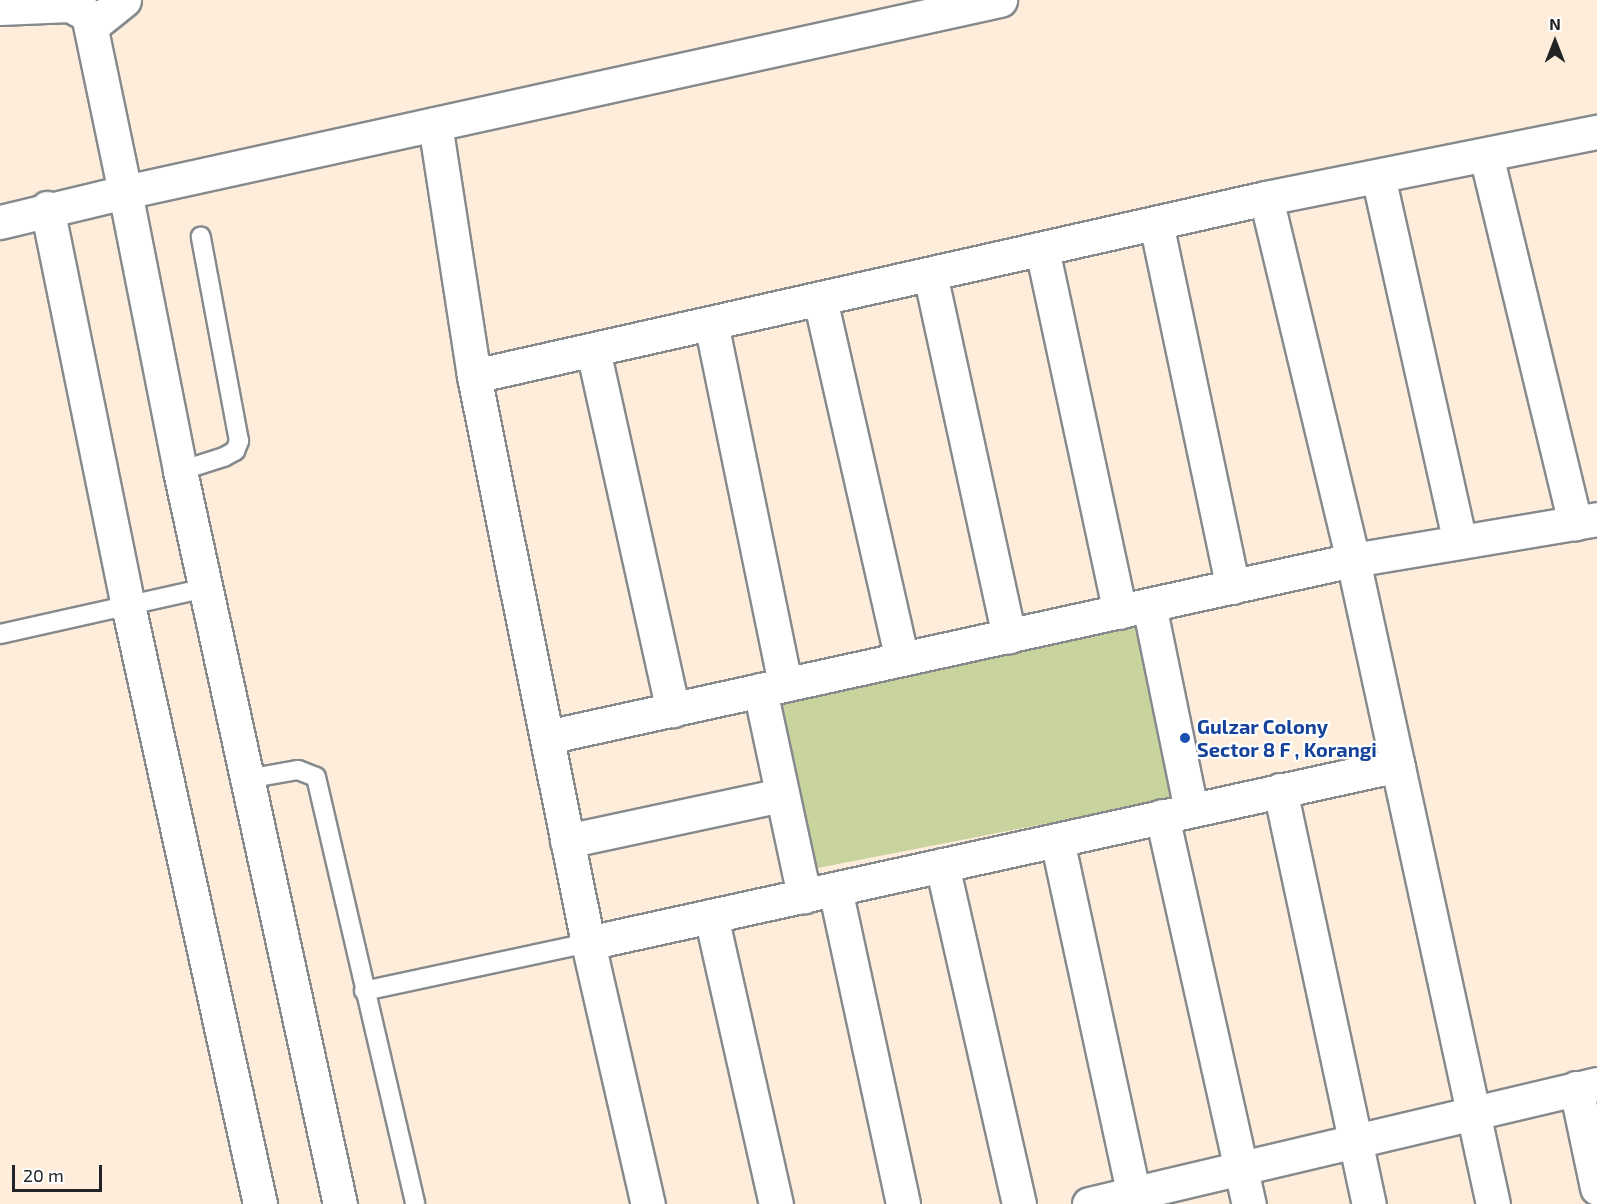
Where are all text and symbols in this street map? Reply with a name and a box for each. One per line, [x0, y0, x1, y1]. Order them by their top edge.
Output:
north arrow [1525, 12, 1585, 72]
text: N [1549, 14, 1561, 33]
place label: Gulzar Colony Sector 8 F , Korangi [1197, 714, 1378, 761]
marker: Gulzar Colony Sector 8 F , Korangi [1178, 731, 1192, 745]
scale bar [15, 1153, 105, 1191]
text: 20 m [23, 1164, 64, 1186]

